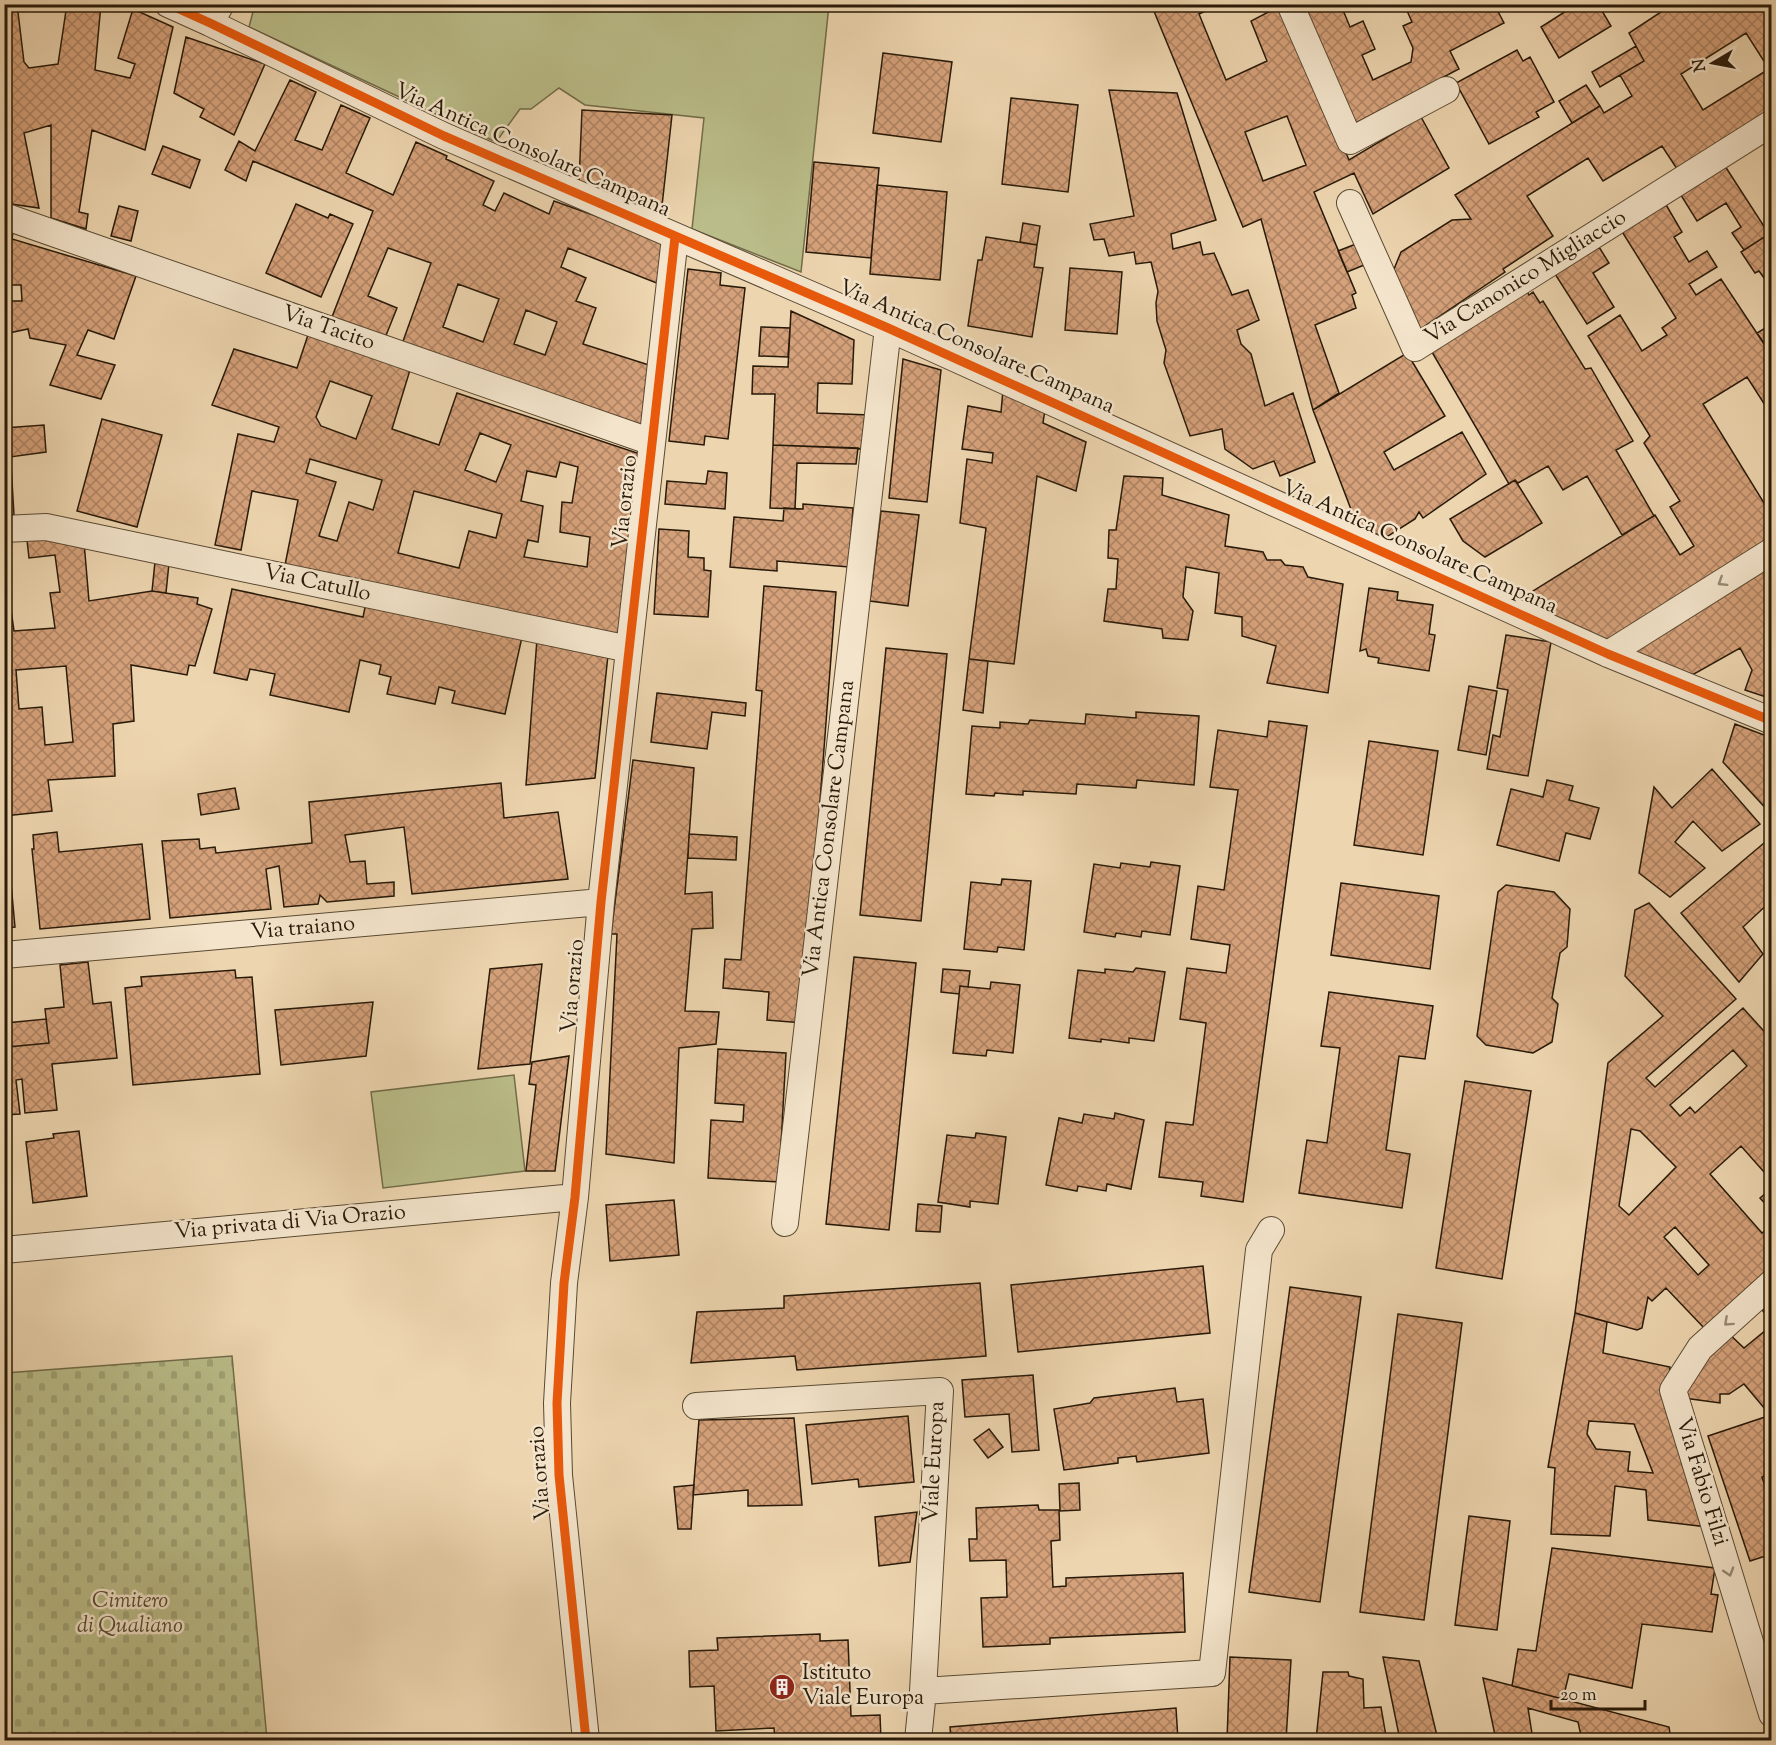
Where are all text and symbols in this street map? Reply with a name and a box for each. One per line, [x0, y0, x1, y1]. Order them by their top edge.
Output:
north arrow [1683, 33, 1743, 93]
text: N [1688, 57, 1713, 73]
street label: Via Antica Consolare Campana [389, 75, 675, 227]
street label: Via Canonico Migliaccio [1419, 203, 1633, 353]
street label: Via Antica Consolare Campana [833, 272, 1119, 424]
street label: Via Tacito [277, 298, 379, 360]
street label: Via orazio [605, 453, 647, 551]
street label: Via Antica Consolare Campana [1276, 472, 1562, 624]
street label: Via Catullo [260, 557, 374, 611]
one-way arrow [1718, 575, 1728, 587]
street label: Via Antica Consolare Campana [796, 678, 864, 980]
street label: Via traiano [249, 909, 357, 949]
street label: Via orazio [554, 938, 594, 1034]
street label: Via privata di Via Orazio [173, 1197, 407, 1249]
one-way arrow [1724, 1315, 1735, 1326]
street label: Viale Europa [916, 1400, 954, 1524]
street label: Via Fabio Filzi [1666, 1414, 1736, 1550]
street label: Via orazio [522, 1425, 560, 1521]
one-way arrow [1722, 1567, 1734, 1577]
park label: Cimitero di Qualiano [77, 1586, 183, 1643]
place label: Istituto Viale Europa [802, 1658, 924, 1715]
building icon: Istituto Viale Europa [767, 1672, 797, 1702]
scale bar [1551, 1673, 1646, 1711]
text: 20 m [1560, 1683, 1597, 1709]

